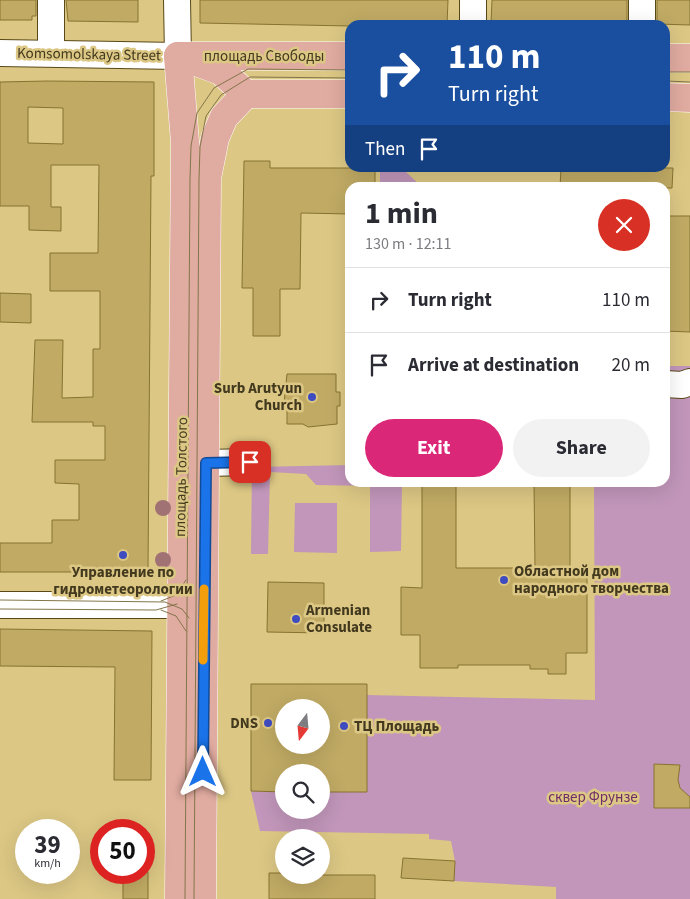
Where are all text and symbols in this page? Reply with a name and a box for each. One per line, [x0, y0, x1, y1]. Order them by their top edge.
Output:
text: 110 m [448, 32, 540, 82]
icon: right [365, 40, 430, 105]
street label: Komsomolskaya Street [17, 43, 161, 66]
street label: площадь Свободы [204, 46, 324, 67]
text: Turn right [448, 78, 538, 110]
icon: arrive [415, 135, 443, 163]
text: Then [365, 136, 405, 163]
text: 1 min [365, 192, 438, 235]
button: close [598, 199, 650, 251]
text: 130 m · 12:11 [365, 233, 452, 255]
icon: right [365, 286, 393, 314]
text: Turn right [408, 287, 492, 314]
text: 110 m [602, 287, 650, 314]
icon: arrive [365, 351, 393, 379]
text: Arrive at destination [408, 352, 579, 379]
text: 20 m [612, 352, 650, 379]
place label: Surb Arutyun Church [214, 378, 302, 416]
marker: Surb Arutyun Church [306, 391, 318, 403]
street label: площадь Толстого [170, 417, 193, 537]
button: Exit [365, 419, 503, 477]
button: Share [513, 419, 650, 477]
pin [229, 441, 271, 483]
icon: arrive [236, 448, 264, 476]
marker: Управление по гидрометеорологии [117, 549, 129, 561]
place label: Областной дом народного творчества [514, 561, 669, 599]
place label: Управление по гидрометеорологии [53, 562, 193, 600]
marker: Областной дом народного творчества [498, 574, 510, 586]
place label: Armenian Consulate [305, 600, 372, 638]
marker: Armenian Consulate [290, 613, 302, 625]
north arrow [275, 699, 330, 754]
map controls [275, 699, 330, 884]
place label: DNS [230, 713, 258, 734]
place label: ТЦ Площадь [354, 716, 439, 737]
marker: DNS [262, 717, 274, 729]
marker: ТЦ Площадь [338, 720, 350, 732]
position arrow [176, 745, 228, 797]
button: search [275, 764, 330, 819]
park label: сквер Фрунзе [548, 787, 638, 808]
speed limit sign: 50 [90, 819, 155, 884]
text: 39 [34, 827, 61, 863]
button: layers [275, 829, 330, 884]
text: km/h [34, 855, 61, 872]

